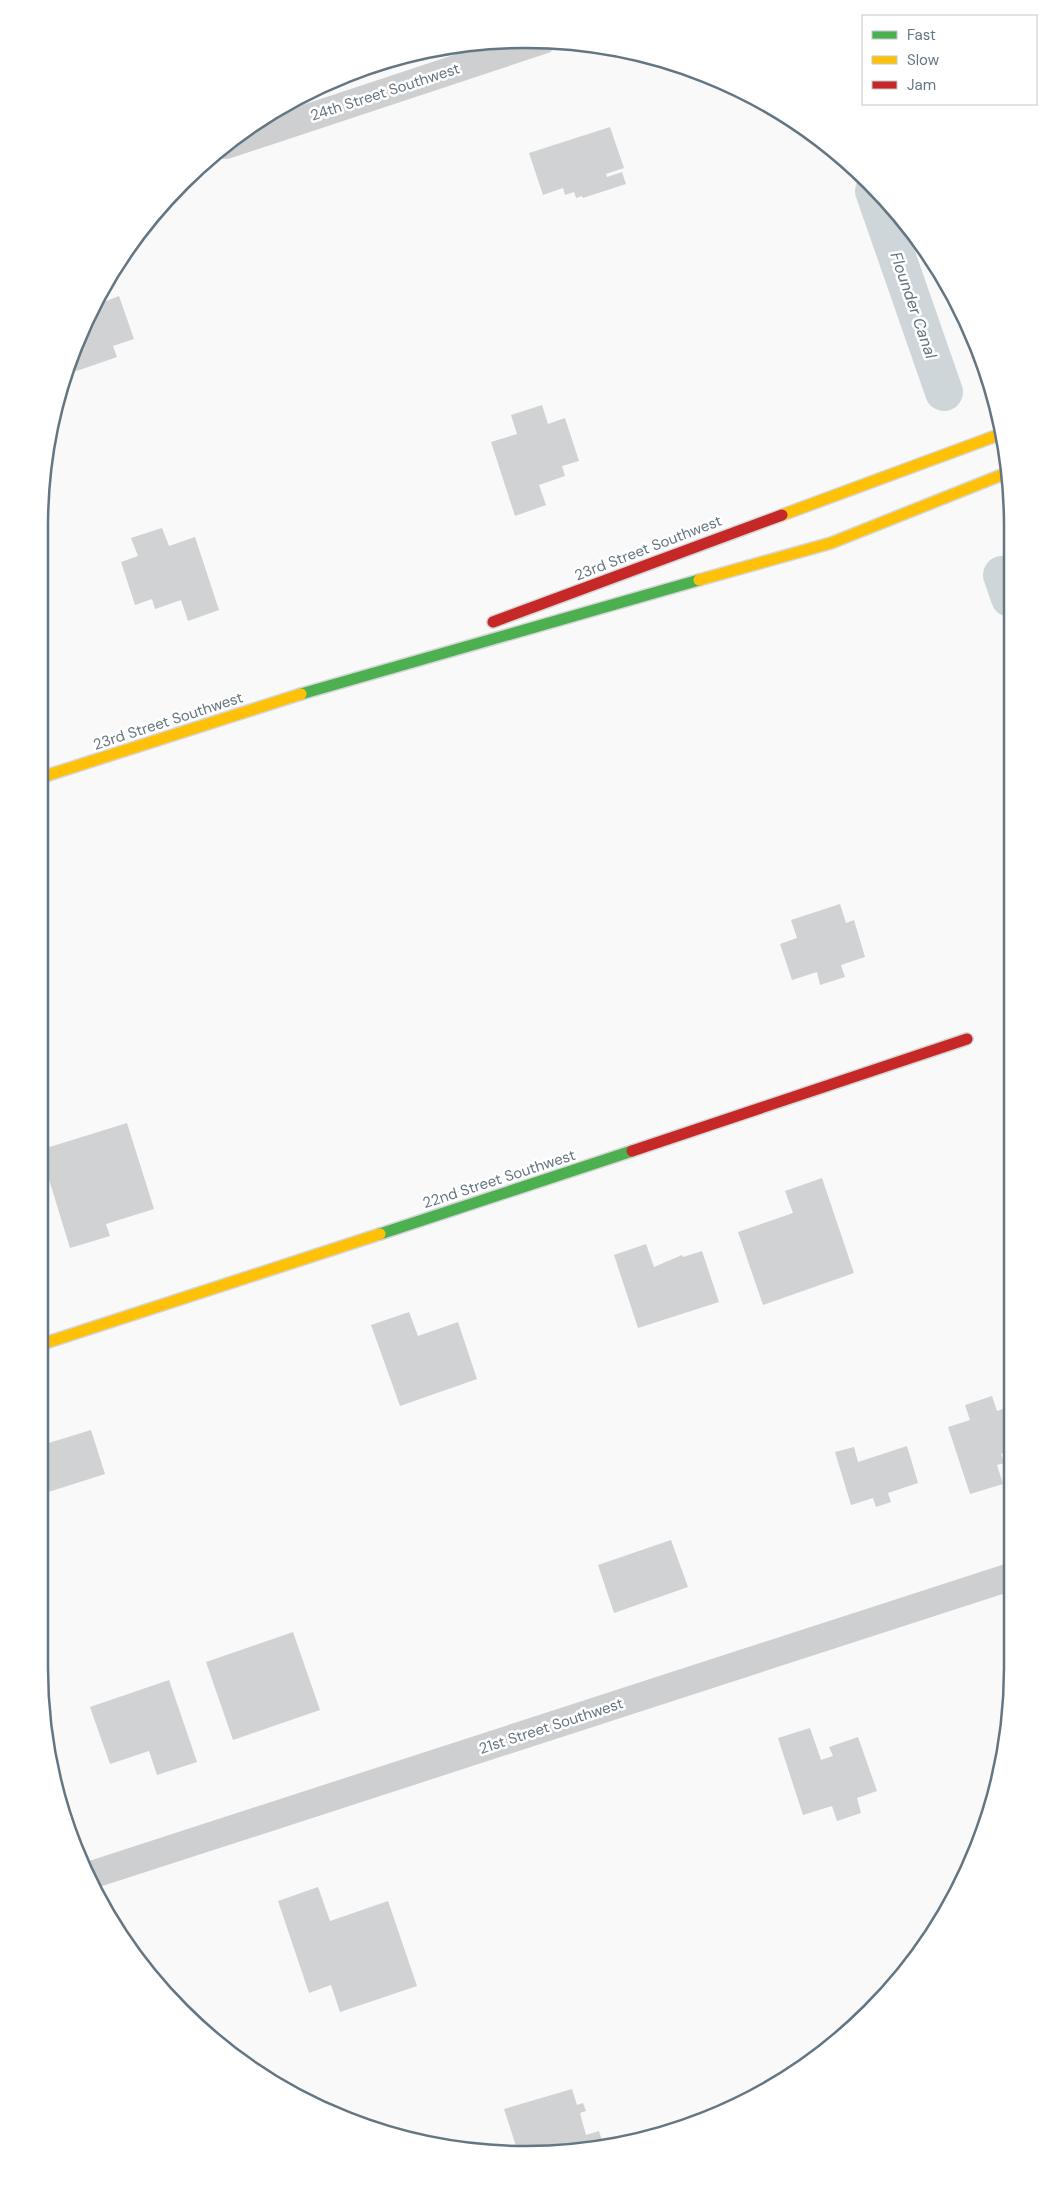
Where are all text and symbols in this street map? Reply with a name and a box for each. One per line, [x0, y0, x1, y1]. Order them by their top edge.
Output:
legend [862, 15, 1037, 105]
text: Fast [907, 25, 936, 45]
text: Slow [907, 50, 940, 70]
street label: 24th Street Southwest [308, 58, 462, 126]
text: Jam [907, 75, 936, 95]
water label: Flounder Canal [885, 249, 942, 362]
street label: 23rd Street Southwest [572, 511, 725, 585]
street label: 23rd Street Southwest [91, 687, 245, 755]
street label: 22nd Street Southwest [420, 1145, 578, 1213]
street label: 21st Street Southwest [476, 1693, 626, 1759]

